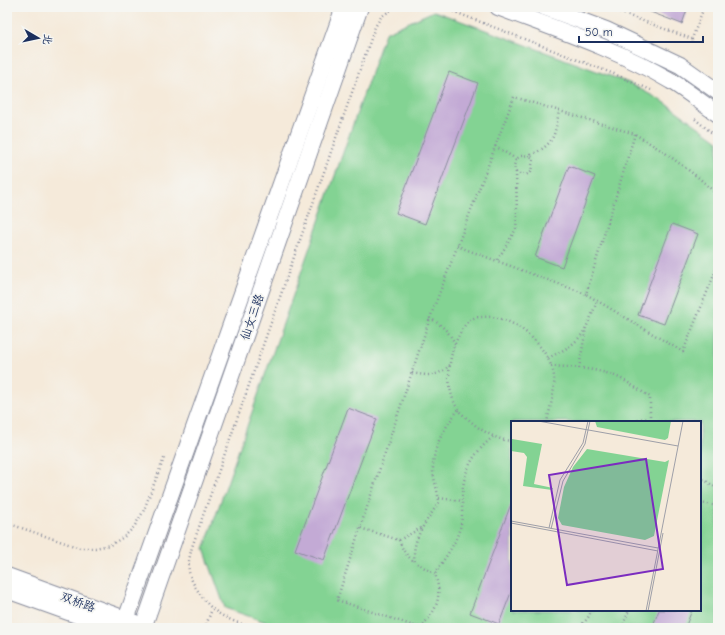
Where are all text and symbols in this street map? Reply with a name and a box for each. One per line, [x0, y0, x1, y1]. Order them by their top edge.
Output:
north arrow [18, 18, 58, 58]
scale bar [579, 18, 703, 44]
text: 50 m [585, 25, 613, 39]
text: 北 [40, 33, 55, 46]
street label: 仙女三路 [238, 292, 266, 342]
inset map [511, 421, 701, 611]
street label: 双桥路 [59, 589, 97, 615]

